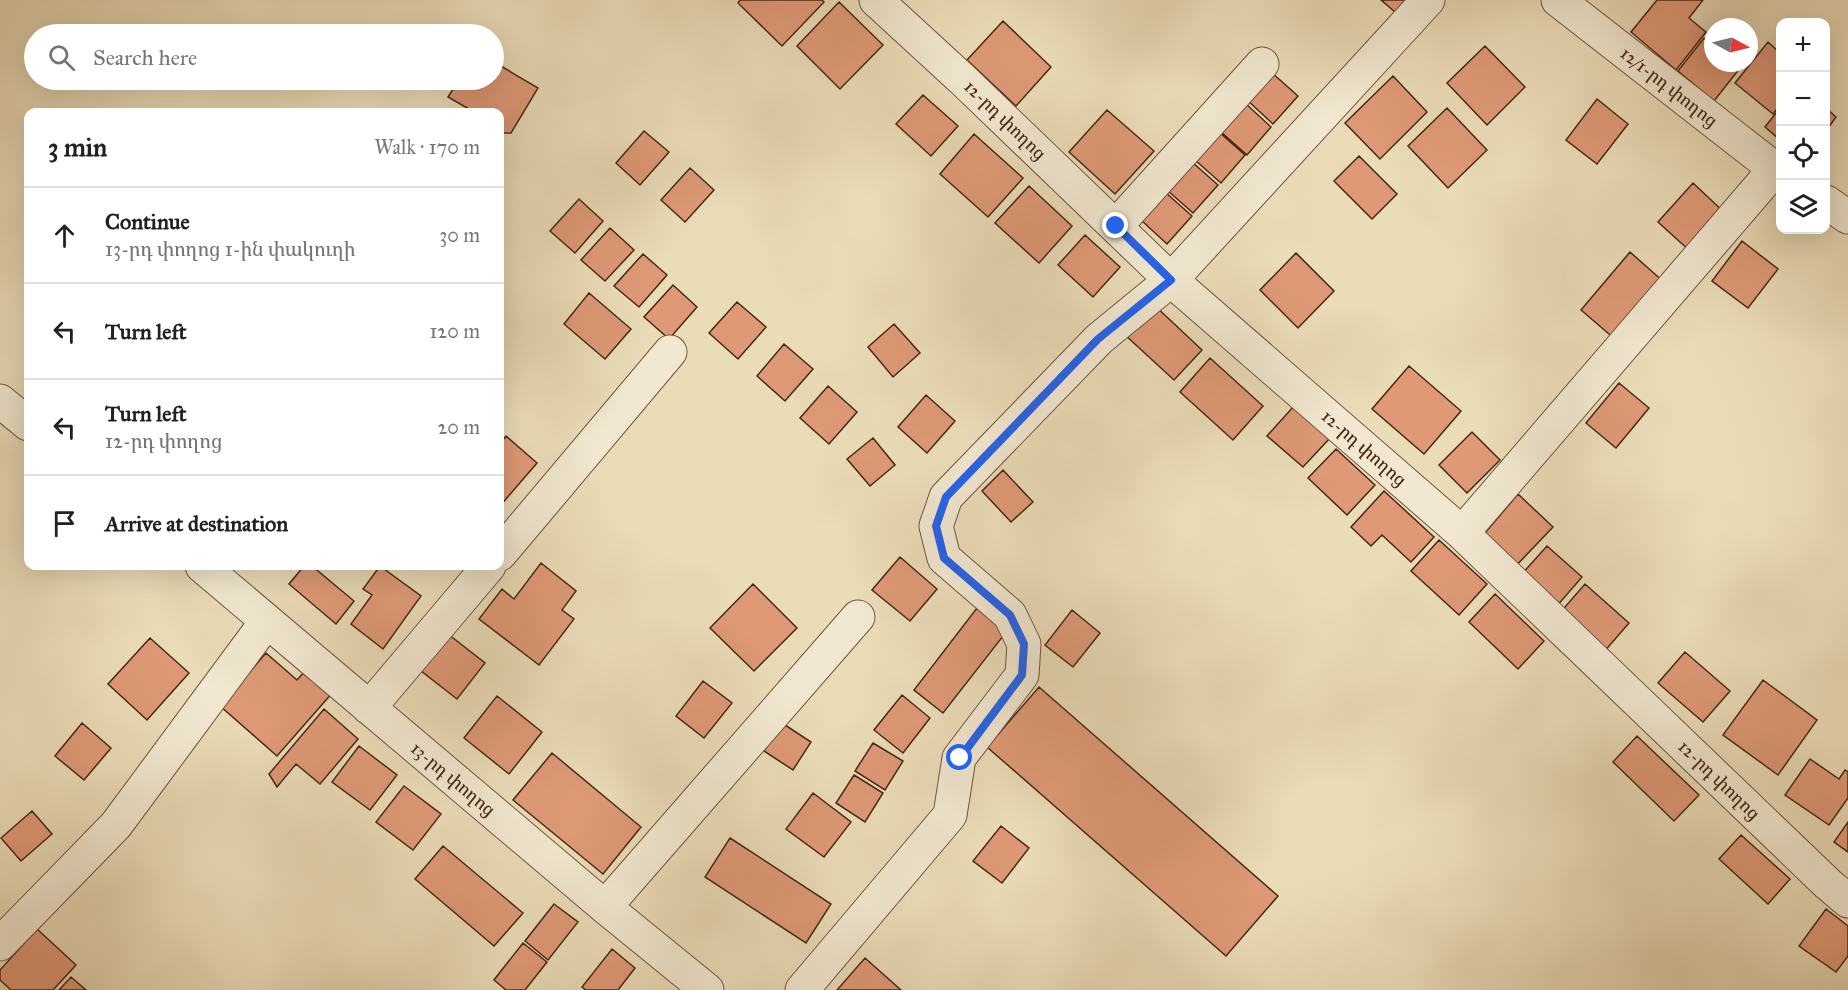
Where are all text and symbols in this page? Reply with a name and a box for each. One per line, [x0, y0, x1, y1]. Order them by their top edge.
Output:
north arrow [1704, 18, 1758, 72]
map controls [1776, 18, 1830, 234]
button: + [1776, 18, 1830, 72]
search box [24, 24, 504, 90]
icon: search [45, 41, 78, 74]
street label: 12/1-րդ փողոց [1616, 42, 1722, 132]
text: Search here [93, 44, 197, 71]
button: − [1776, 72, 1830, 126]
street label: 12-րդ փողոց [959, 75, 1051, 165]
button: locate [1776, 126, 1830, 180]
text: 3 min [48, 131, 107, 163]
text: Walk · 170 m [375, 135, 480, 159]
button: layers [1776, 180, 1830, 234]
text: Continue [105, 208, 190, 235]
route end [1102, 212, 1128, 238]
icon: ahead [48, 219, 81, 252]
text: 30 m [439, 223, 480, 247]
text: 13-րդ փողոց 1-ին փակուղի [105, 237, 355, 261]
icon: left [48, 315, 81, 348]
text: Turn left [105, 318, 187, 345]
text: 120 m [429, 319, 480, 343]
text: Turn left [105, 400, 187, 427]
street label: 12-րդ փողոց [1317, 405, 1411, 491]
icon: left [48, 411, 81, 444]
text: 20 m [437, 415, 480, 439]
text: 12-րդ փողոց [105, 429, 222, 453]
icon: arrive [48, 507, 81, 540]
text: Arrive at destination [105, 510, 288, 537]
street label: 12-րդ փողոց [1673, 735, 1765, 825]
street label: 13-րդ փողոց [406, 737, 500, 821]
route start [946, 744, 972, 770]

